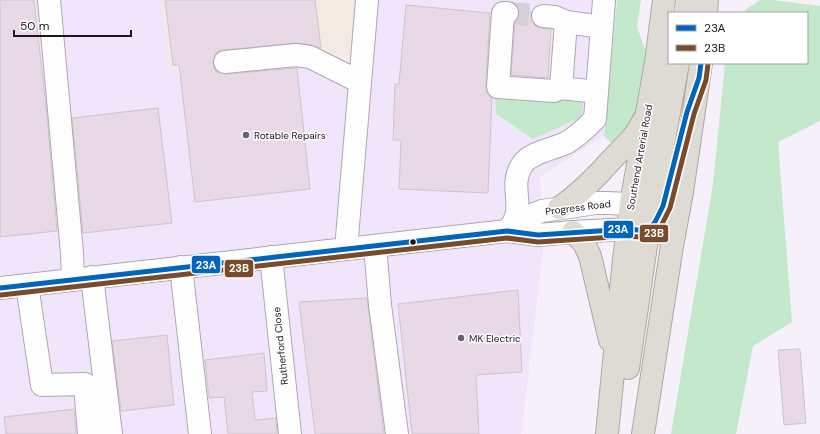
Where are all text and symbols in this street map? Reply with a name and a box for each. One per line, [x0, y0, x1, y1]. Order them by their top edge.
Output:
scale bar [14, 12, 131, 38]
legend [668, 12, 808, 64]
text: 50 m [20, 18, 49, 34]
text: 23A [704, 20, 726, 36]
text: 23B [704, 40, 725, 56]
street label: Southend Arterial Road [624, 103, 655, 211]
place label: Rotable Repairs [254, 129, 326, 142]
marker: Rotable Repairs [241, 130, 251, 140]
street label: Progress Road [545, 197, 611, 218]
line badge: 23A [603, 220, 634, 239]
text: 23A [608, 222, 628, 236]
line badge: 23B [639, 224, 669, 243]
text: 23B [644, 226, 664, 240]
unlabelled marker [408, 237, 418, 247]
line badge: 23A [191, 255, 221, 274]
text: 23A [196, 258, 216, 272]
line badge: 23B [224, 259, 254, 278]
text: 23B [229, 261, 249, 275]
street label: Rutherford Close [270, 306, 291, 386]
place label: MK Electric [469, 332, 521, 345]
marker: MK Electric [456, 333, 466, 343]

